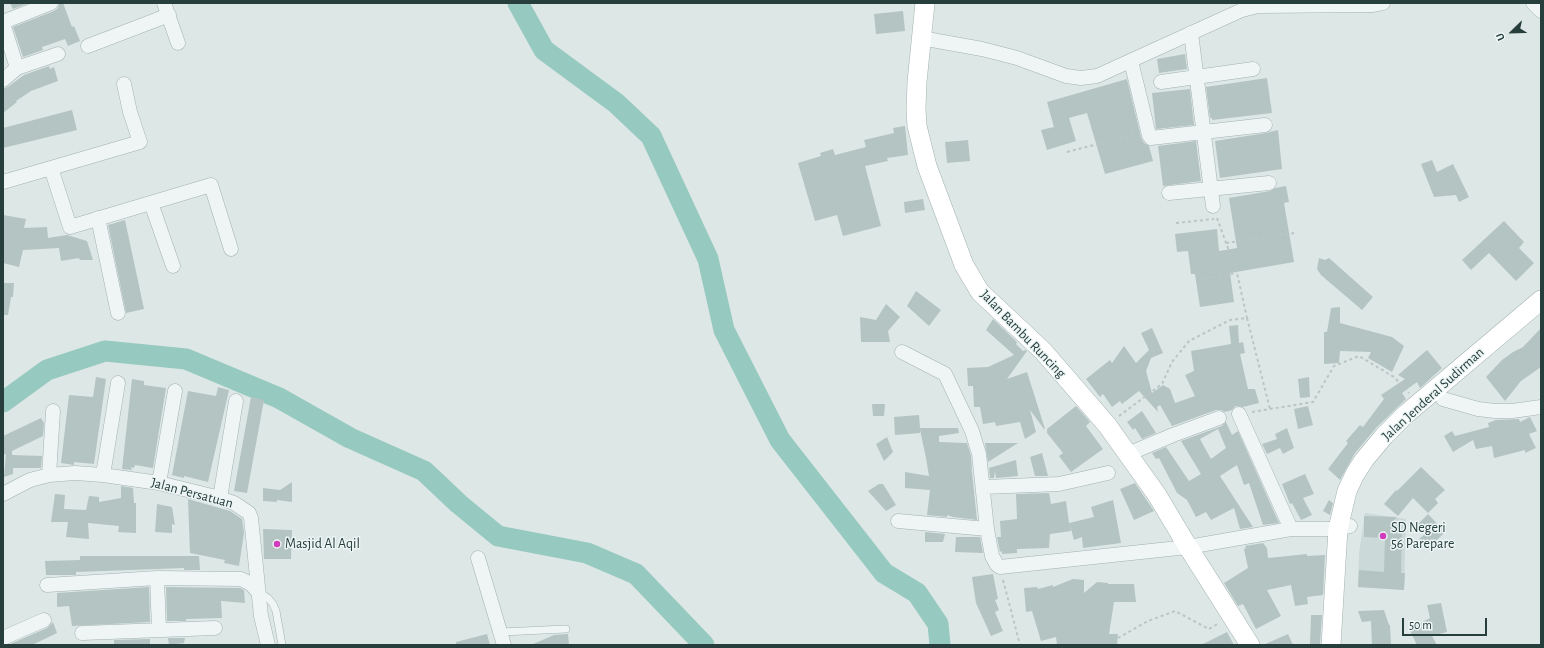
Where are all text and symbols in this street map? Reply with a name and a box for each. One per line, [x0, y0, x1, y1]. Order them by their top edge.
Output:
north arrow [1492, 12, 1532, 52]
text: U [1494, 31, 1507, 42]
street label: Jalan Bambu Runcing [977, 286, 1069, 382]
street label: Jalan Jenderal Sudirman [1378, 344, 1488, 444]
street label: Jalan Persatuan [149, 474, 235, 512]
place label: SD Negeri 56 Parepare [1391, 520, 1454, 552]
marker: SD Negeri 56 Parepare [1378, 531, 1388, 541]
place label: Masjid Al Aqil [285, 536, 360, 552]
marker: Masjid Al Aqil [272, 539, 282, 549]
scale bar [1404, 610, 1489, 636]
text: 50 m [1409, 619, 1432, 631]

